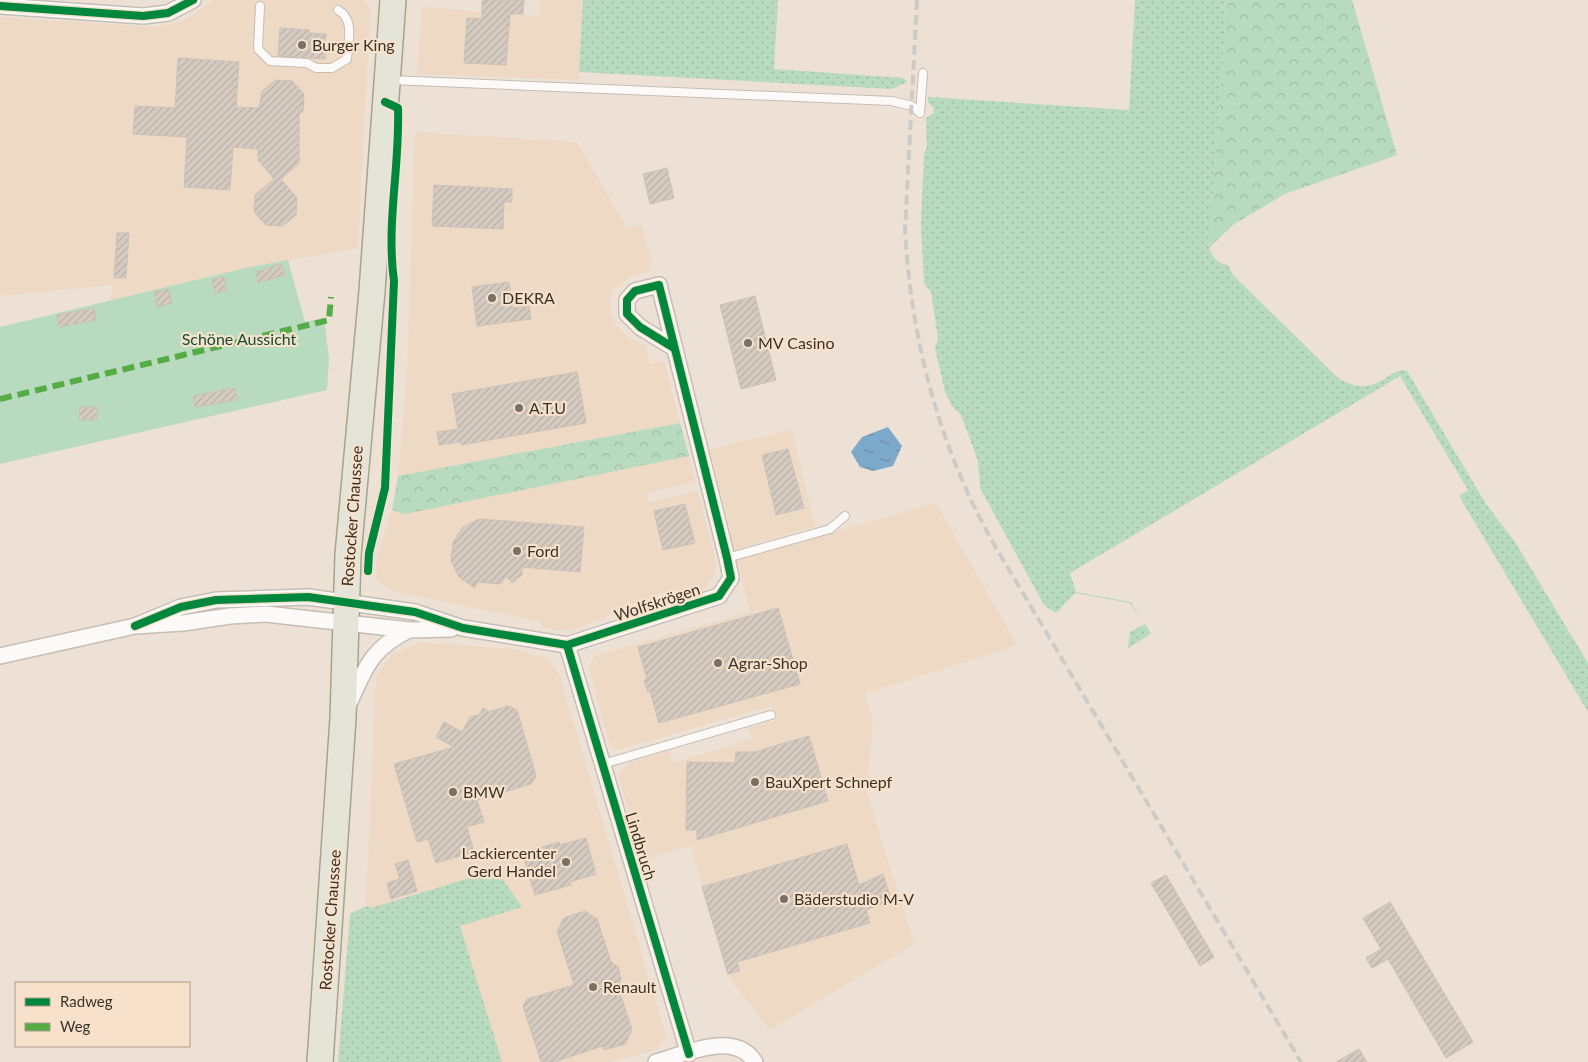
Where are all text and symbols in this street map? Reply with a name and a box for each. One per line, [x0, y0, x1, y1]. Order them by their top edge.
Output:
place label: Burger King [312, 35, 395, 54]
marker: Burger King [296, 39, 308, 51]
place label: DEKRA [502, 288, 555, 307]
marker: DEKRA [486, 292, 498, 304]
park label: Schöne Aussicht [182, 329, 297, 348]
place label: MV Casino [758, 333, 835, 352]
marker: MV Casino [742, 337, 754, 349]
place label: A.T.U [529, 398, 566, 417]
marker: A.T.U [513, 402, 525, 414]
street label: Rostocker Chaussee [337, 445, 366, 587]
place label: Ford [527, 541, 559, 560]
marker: Ford [511, 545, 523, 557]
street label: Wolfskrögen [611, 579, 702, 624]
place label: Agrar-Shop [728, 653, 808, 672]
marker: Agrar-Shop [712, 657, 724, 669]
place label: BauXpert Schnepf [765, 772, 893, 791]
marker: BauXpert Schnepf [749, 776, 761, 788]
place label: BMW [463, 782, 505, 801]
marker: BMW [447, 786, 459, 798]
street label: Lindbruch [622, 810, 661, 882]
place label: Lackiercenter Gerd Handel [462, 843, 556, 880]
street label: Rostocker Chaussee [315, 849, 344, 991]
marker: Lackiercenter Gerd Handel [560, 856, 572, 868]
place label: Bäderstudio M-V [794, 889, 914, 908]
marker: Bäderstudio M-V [778, 893, 790, 905]
place label: Renault [603, 977, 657, 996]
marker: Renault [587, 981, 599, 993]
legend [15, 982, 190, 1047]
text: Radweg [60, 992, 113, 1010]
text: Weg [60, 1017, 91, 1035]

